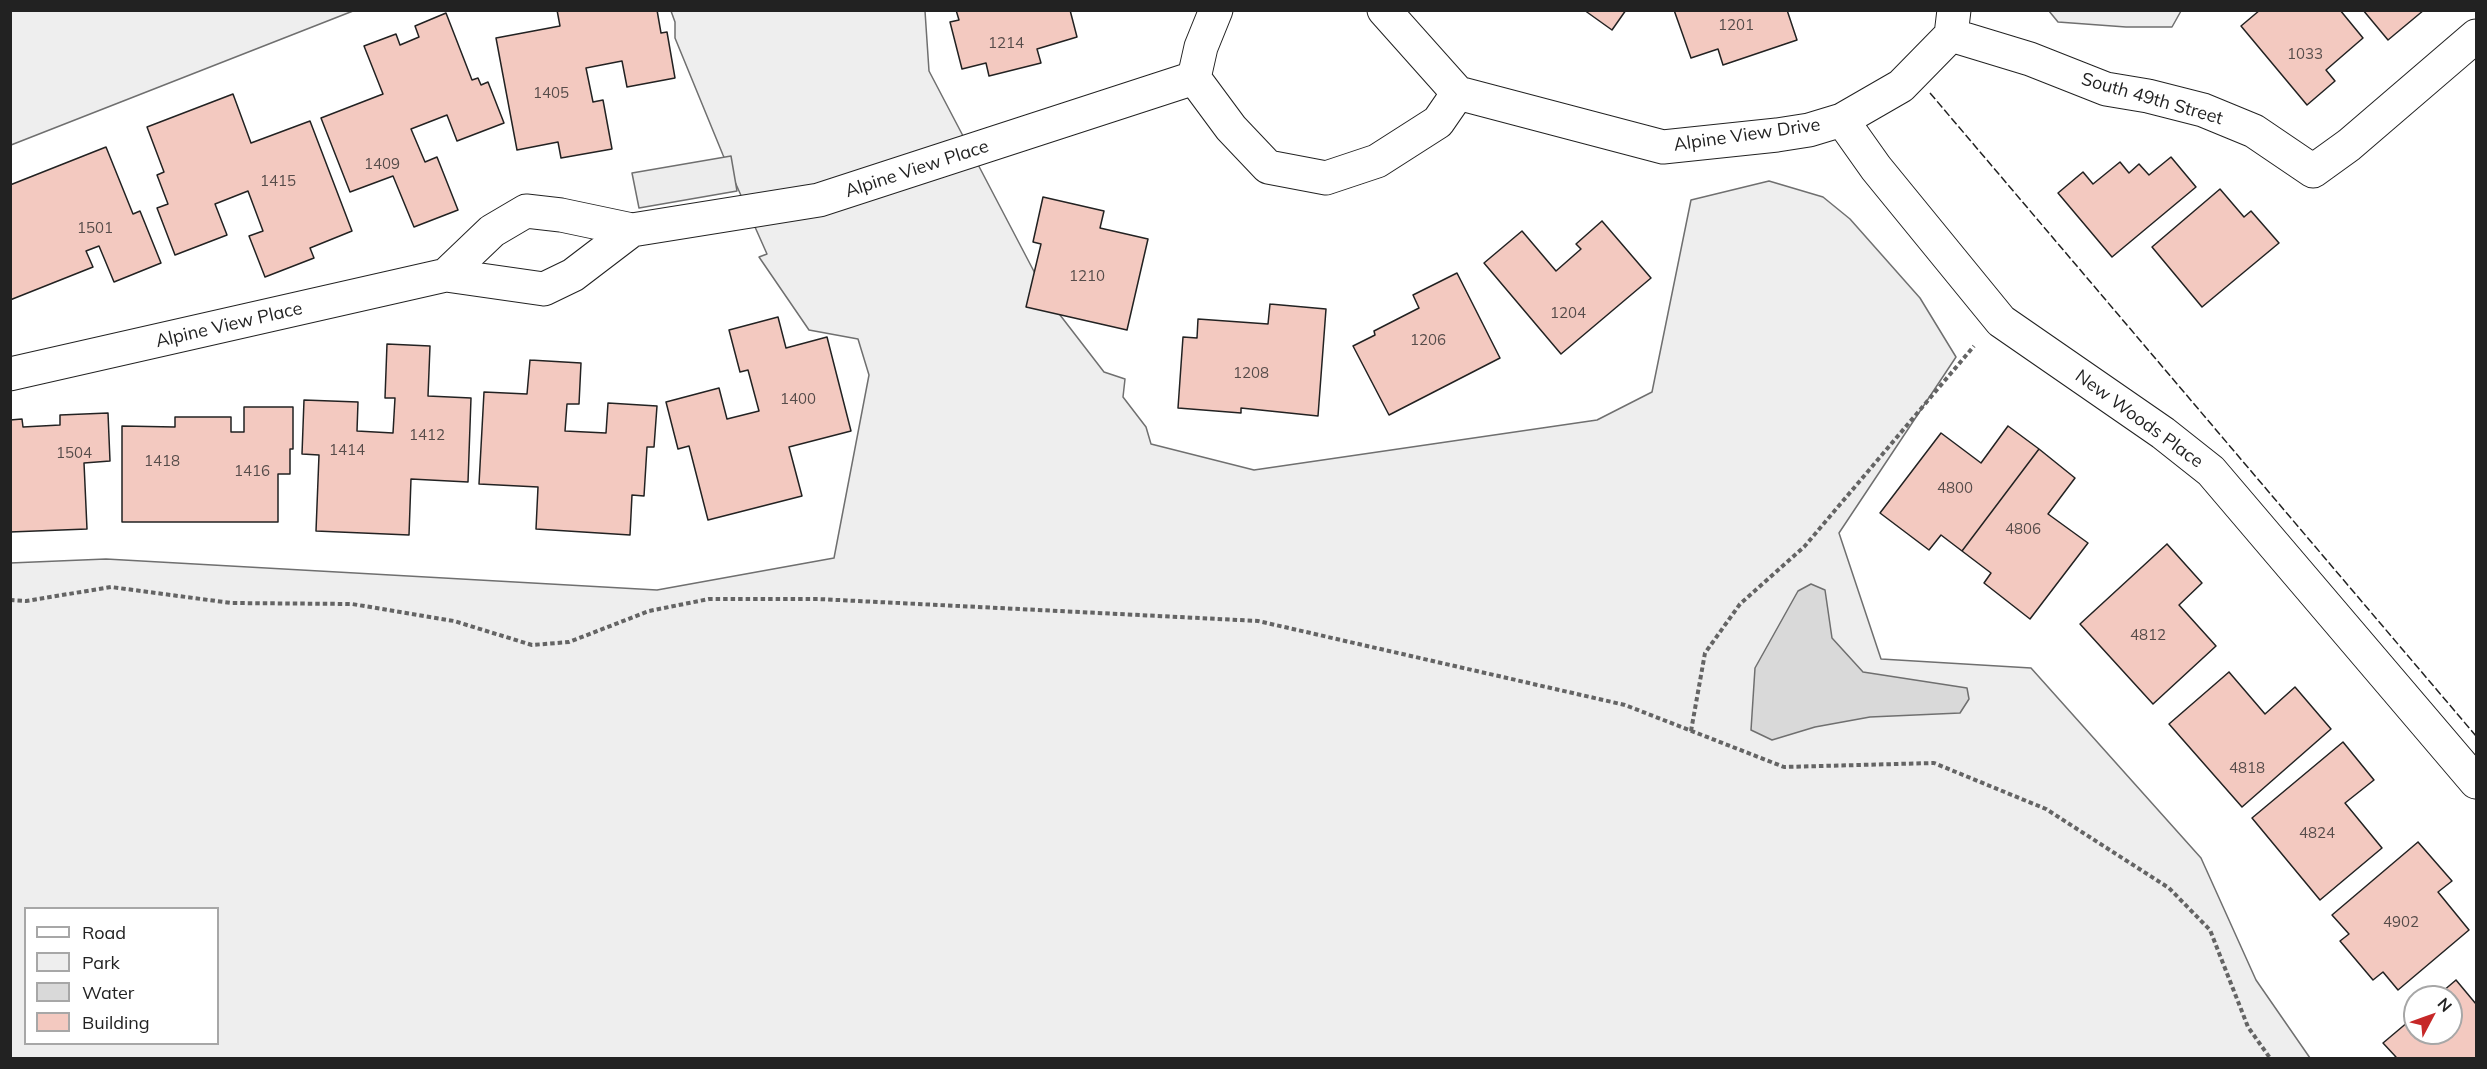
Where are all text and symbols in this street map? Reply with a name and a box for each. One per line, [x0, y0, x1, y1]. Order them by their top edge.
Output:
house number: 1201 [1718, 16, 1754, 34]
house number: 1214 [988, 34, 1024, 52]
house number: 1033 [2287, 45, 2323, 63]
street label: South 49th Street [2079, 68, 2225, 130]
house number: 1405 [533, 84, 569, 102]
street label: Alpine View Drive [1672, 114, 1822, 156]
street label: Alpine View Place [842, 136, 992, 202]
house number: 1409 [364, 155, 400, 173]
house number: 1415 [260, 172, 296, 190]
house number: 1501 [77, 219, 113, 237]
house number: 1210 [1069, 267, 1105, 285]
street label: Alpine View Place [154, 298, 304, 352]
house number: 1204 [1550, 304, 1586, 322]
house number: 1206 [1410, 331, 1446, 349]
house number: 1208 [1233, 364, 1269, 382]
street label: New Woods Place [2071, 365, 2207, 473]
house number: 1400 [780, 390, 816, 408]
house number: 1412 [409, 426, 445, 444]
house number: 1414 [329, 441, 365, 459]
house number: 1504 [56, 444, 92, 462]
house number: 1418 [144, 452, 180, 470]
house number: 1416 [234, 462, 270, 480]
house number: 4800 [1937, 479, 1973, 497]
house number: 4806 [2005, 520, 2041, 538]
house number: 4812 [2130, 626, 2166, 644]
house number: 4818 [2229, 759, 2265, 777]
house number: 4824 [2299, 824, 2335, 842]
legend [24, 907, 219, 1045]
house number: 4902 [2383, 913, 2419, 931]
text: Road [82, 921, 126, 944]
text: Park [82, 951, 120, 974]
text: Water [82, 981, 134, 1004]
north arrow [2403, 985, 2463, 1045]
text: N [2434, 993, 2457, 1016]
text: Building [82, 1011, 150, 1034]

